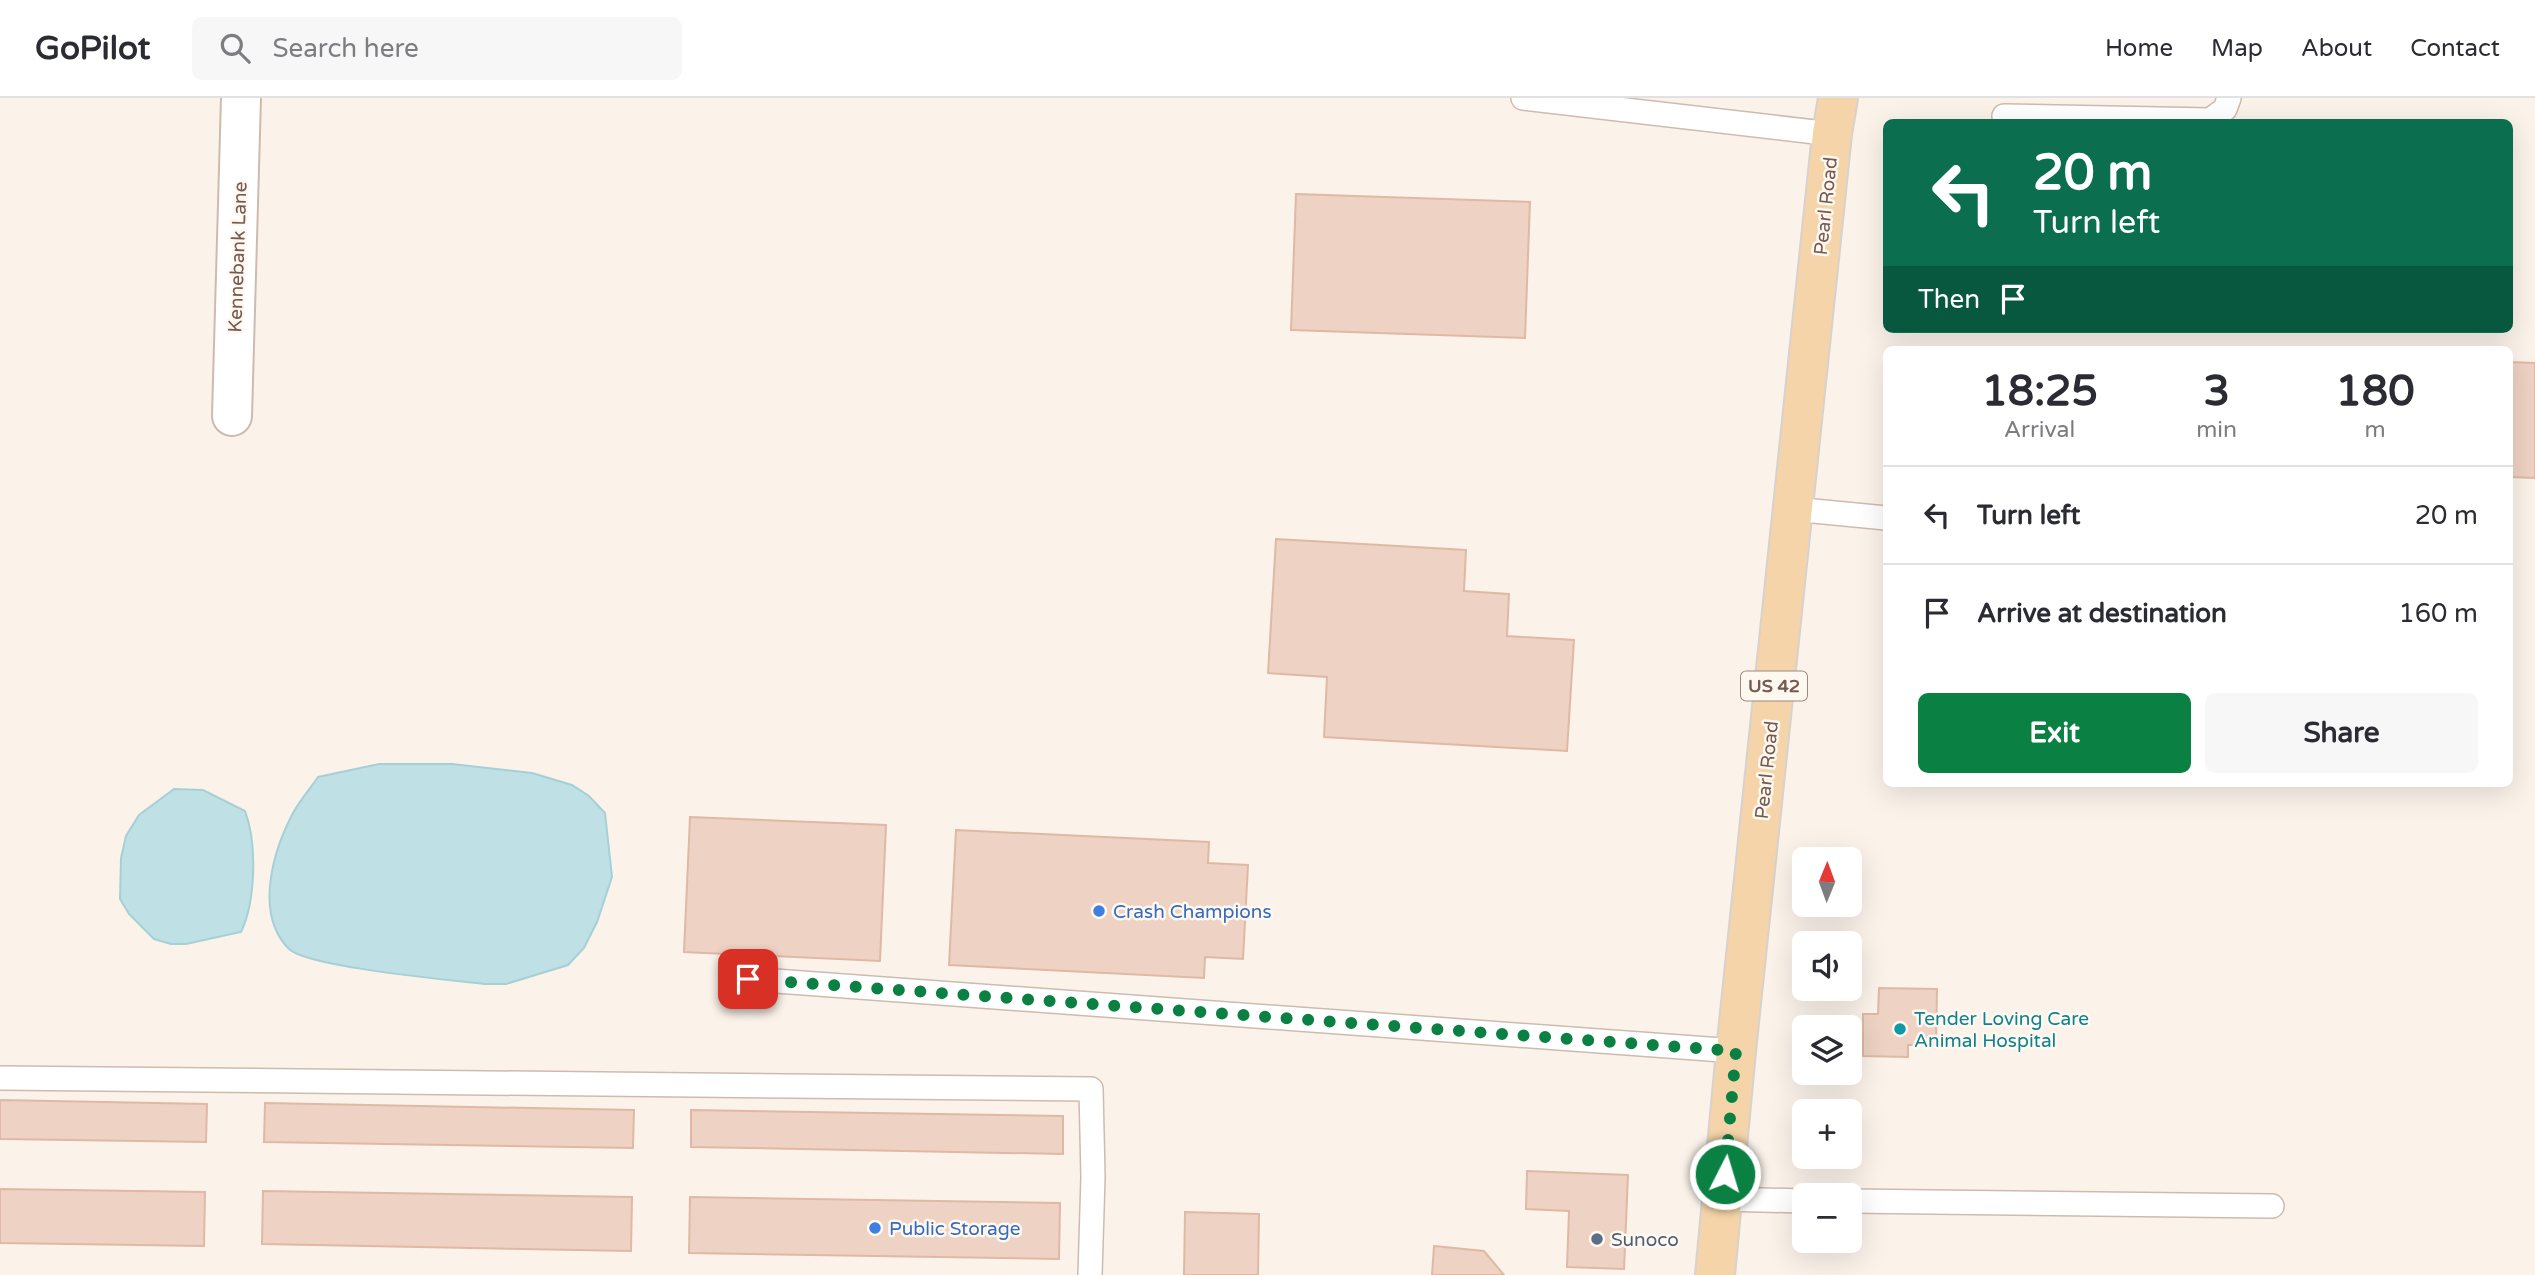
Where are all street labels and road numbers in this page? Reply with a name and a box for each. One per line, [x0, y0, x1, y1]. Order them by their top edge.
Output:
street label: Pearl Road [1810, 156, 1842, 256]
street label: Kennebank Lane [224, 181, 252, 333]
road number: US 42 [1741, 672, 1807, 700]
street label: Pearl Road [1751, 720, 1783, 820]

